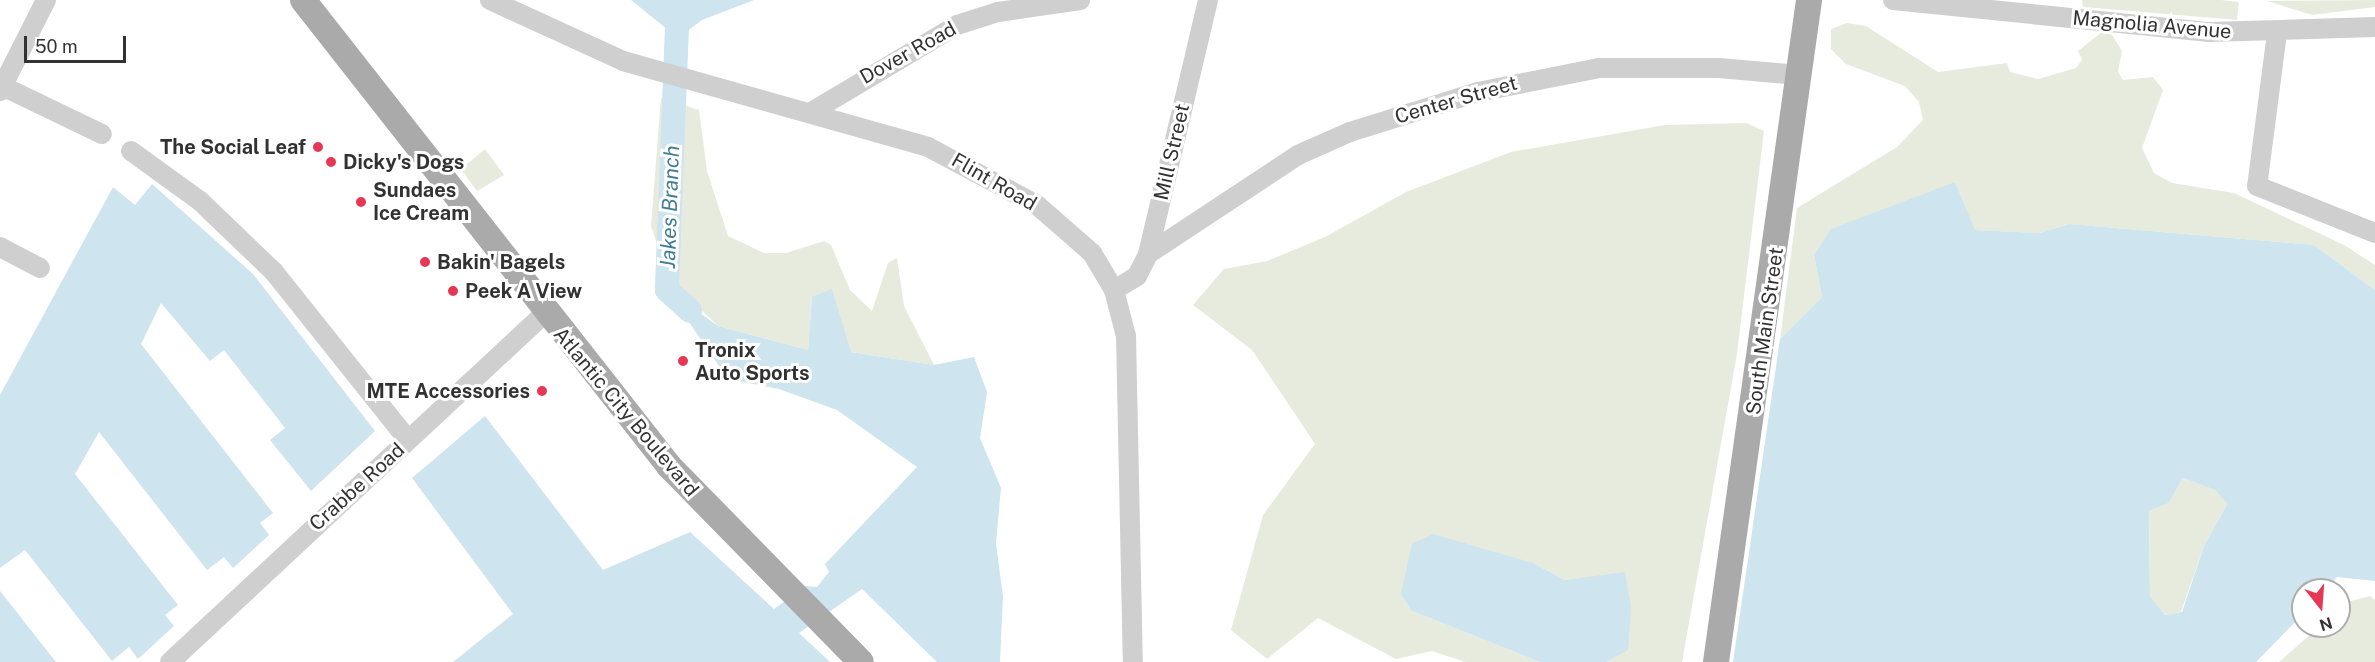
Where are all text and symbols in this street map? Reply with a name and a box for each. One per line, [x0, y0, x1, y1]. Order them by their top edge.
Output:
street label: Magnolia Avenue [2071, 6, 2233, 44]
street label: Dover Road [856, 17, 960, 89]
scale bar [27, 24, 129, 62]
text: 50 m [35, 36, 78, 57]
street label: Center Street [1392, 71, 1520, 129]
street label: Mill Street [1149, 102, 1195, 202]
place label: The Social Leaf [160, 135, 306, 159]
marker: The Social Leaf [311, 140, 325, 154]
water label: Jakes Branch [655, 145, 685, 269]
street label: Flint Road [947, 148, 1041, 216]
place label: Dicky's Dogs [343, 150, 464, 174]
marker: Dicky's Dogs [324, 155, 338, 169]
place label: Sundaes Ice Cream [373, 178, 469, 225]
marker: Sundaes Ice Cream [354, 195, 368, 209]
street label: South Main Street [1741, 246, 1789, 416]
place label: Bakin' Bagels [437, 250, 565, 274]
marker: Bakin' Bagels [418, 255, 432, 269]
place label: Peek A View [465, 279, 582, 303]
marker: Peek A View [446, 284, 460, 298]
street label: Atlantic City Boulevard [548, 323, 704, 501]
place label: Tronix Auto Sports [695, 338, 810, 385]
marker: Tronix Auto Sports [676, 354, 690, 368]
place label: MTE Accessories [366, 379, 530, 403]
marker: MTE Accessories [535, 384, 549, 398]
street label: Crabbe Road [304, 438, 410, 536]
north arrow [2291, 578, 2351, 638]
text: N [2317, 613, 2335, 635]

